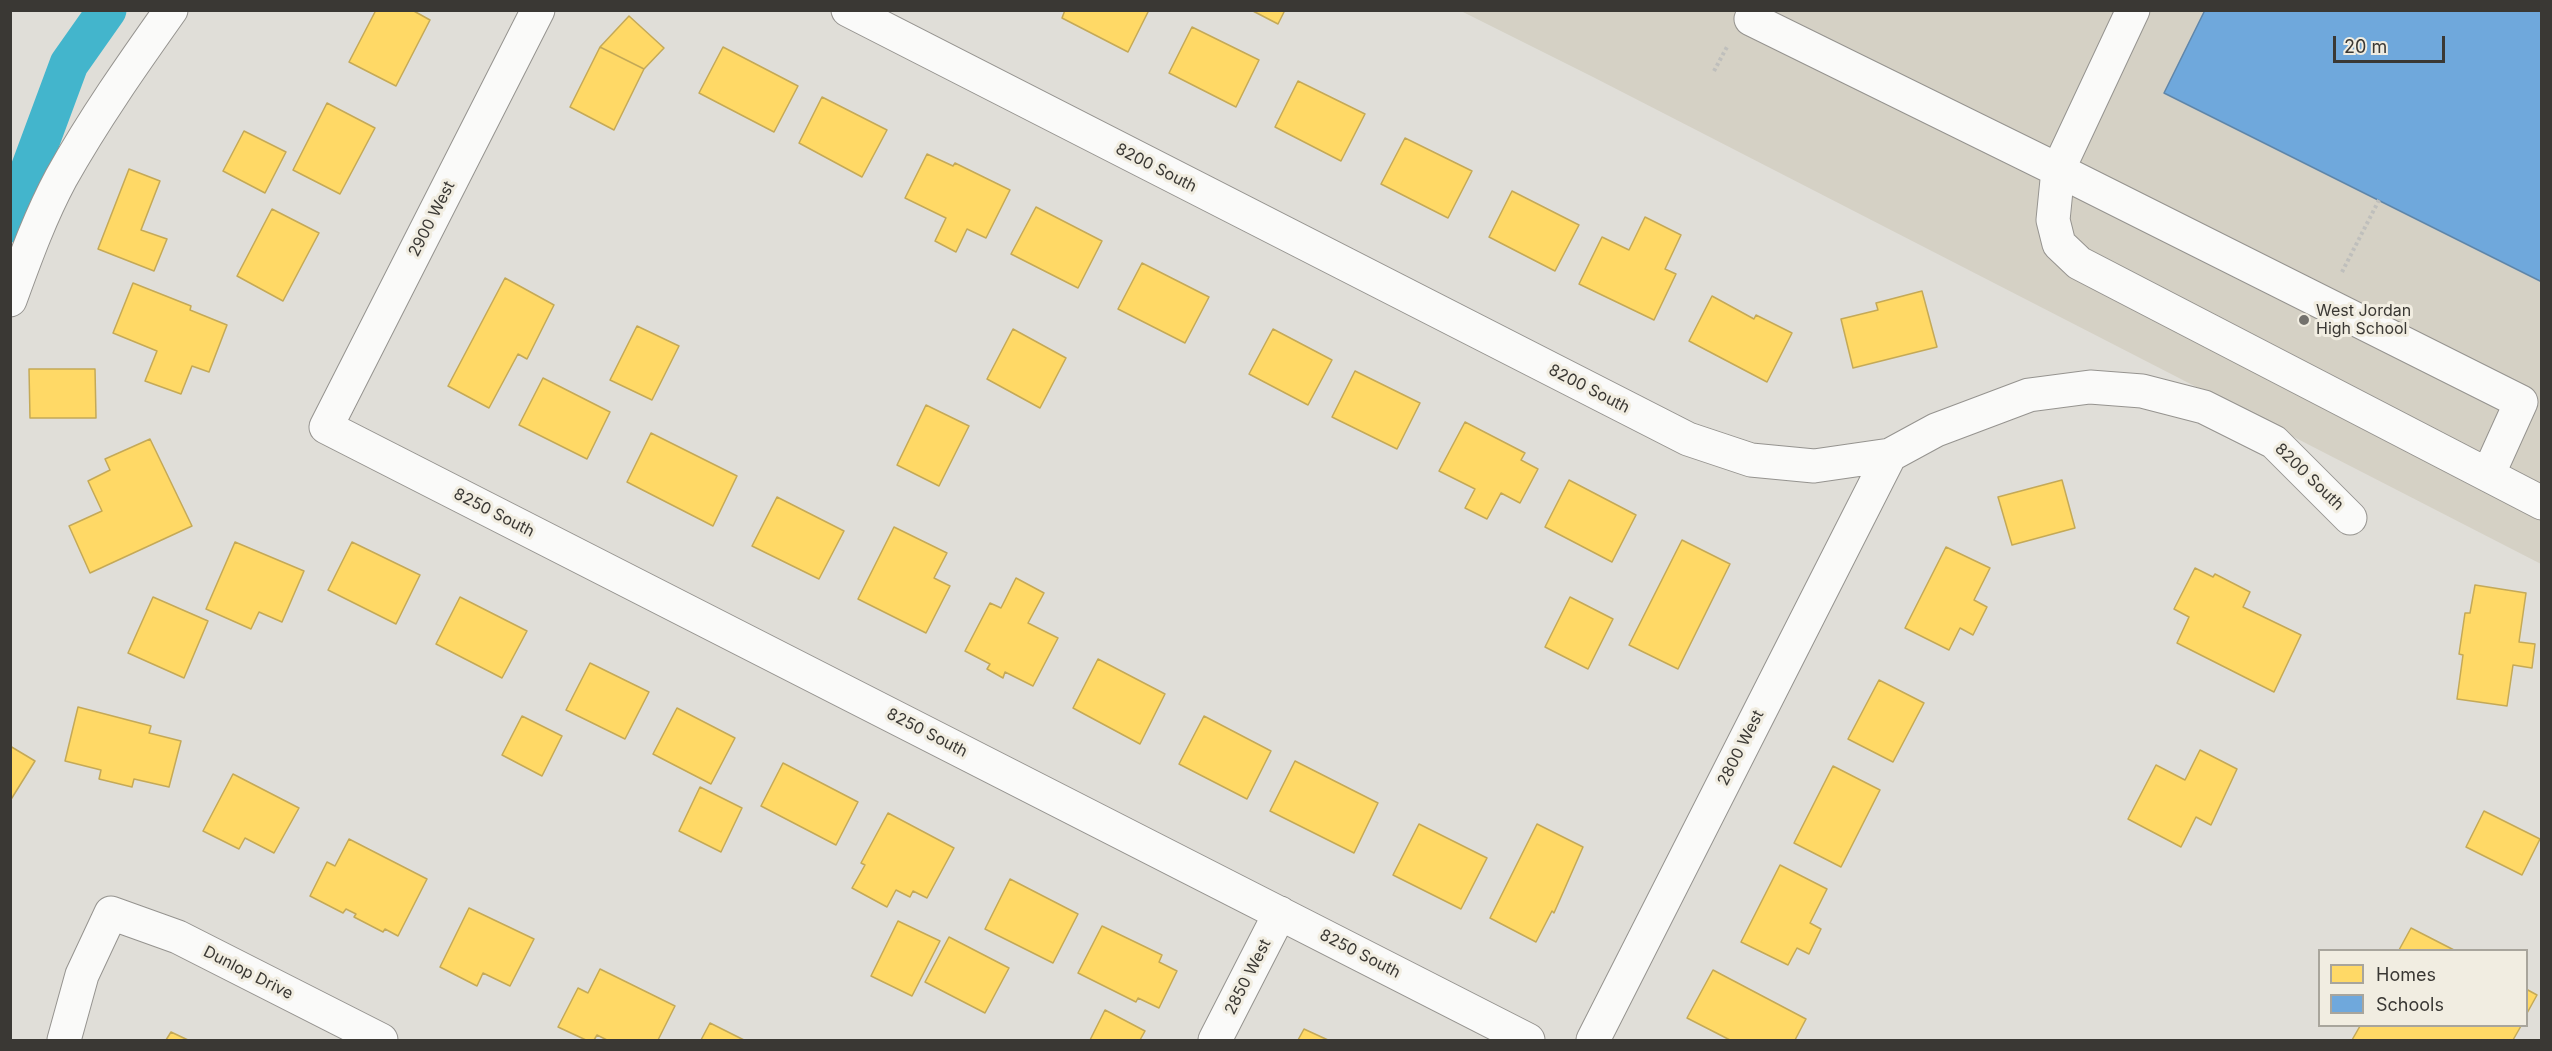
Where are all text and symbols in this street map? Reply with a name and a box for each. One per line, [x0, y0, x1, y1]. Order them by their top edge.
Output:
scale bar [2336, 24, 2448, 62]
text: 20 m [2344, 36, 2387, 57]
street label: 8200 South [1112, 139, 1200, 197]
street label: 2900 West [405, 178, 459, 260]
place label: West Jordan High School [2316, 301, 2411, 339]
marker: West Jordan High School [2297, 313, 2311, 327]
street label: 8200 South [1545, 360, 1633, 418]
street label: 8200 South [2271, 439, 2347, 515]
street label: 8250 South [450, 484, 538, 542]
street label: 8250 South [883, 704, 971, 762]
street label: 2800 West [1714, 707, 1768, 789]
street label: 8250 South [1316, 925, 1404, 983]
street label: 2850 West [1221, 936, 1275, 1018]
street label: Dunlop Drive [200, 942, 296, 1004]
legend [2318, 949, 2528, 1027]
text: Homes [2376, 964, 2436, 985]
text: Schools [2376, 994, 2444, 1015]

